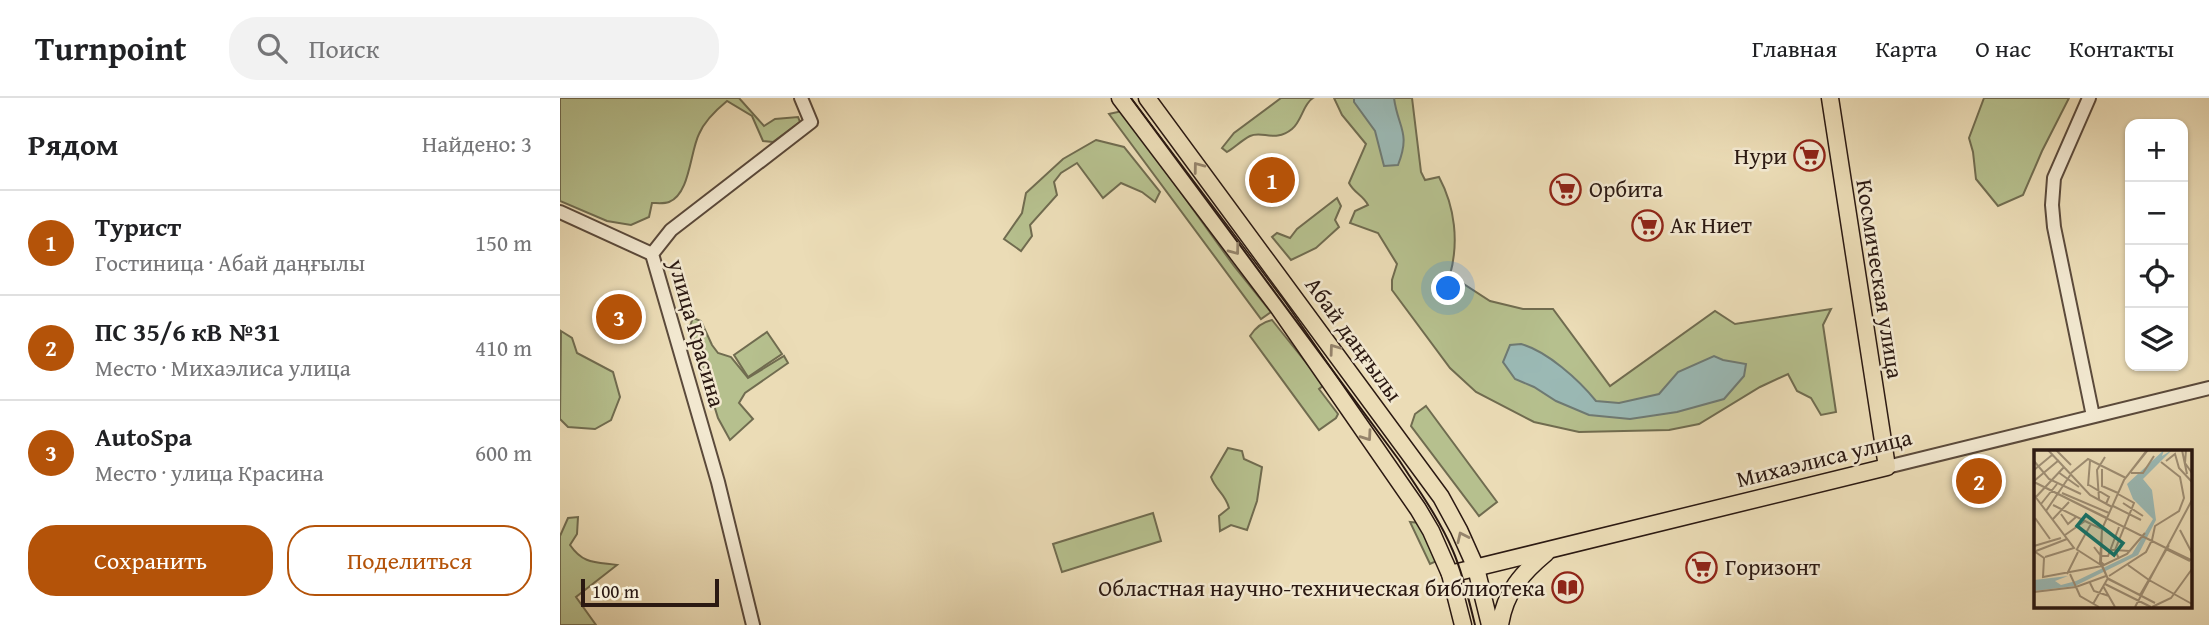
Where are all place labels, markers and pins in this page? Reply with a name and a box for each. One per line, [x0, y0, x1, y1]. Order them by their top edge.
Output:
place label: Нури [1734, 139, 1787, 172]
supermarket icon: Нури [1793, 139, 1827, 173]
pin: 1 [1249, 154, 1295, 206]
supermarket icon: Орбита [1549, 172, 1583, 206]
place label: Орбита [1589, 172, 1663, 205]
supermarket icon: Ак Ниет [1630, 208, 1664, 242]
place label: Ак Ниет [1670, 208, 1752, 241]
pin: 3 [596, 291, 642, 343]
pin: 2 [1956, 455, 2002, 507]
supermarket icon: Горизонт [1685, 550, 1719, 584]
place label: Горизонт [1725, 550, 1820, 583]
place label: Областная научно-техническая библиотека [1098, 571, 1545, 604]
library icon: Областная научно-техническая библиотека [1551, 571, 1585, 605]

